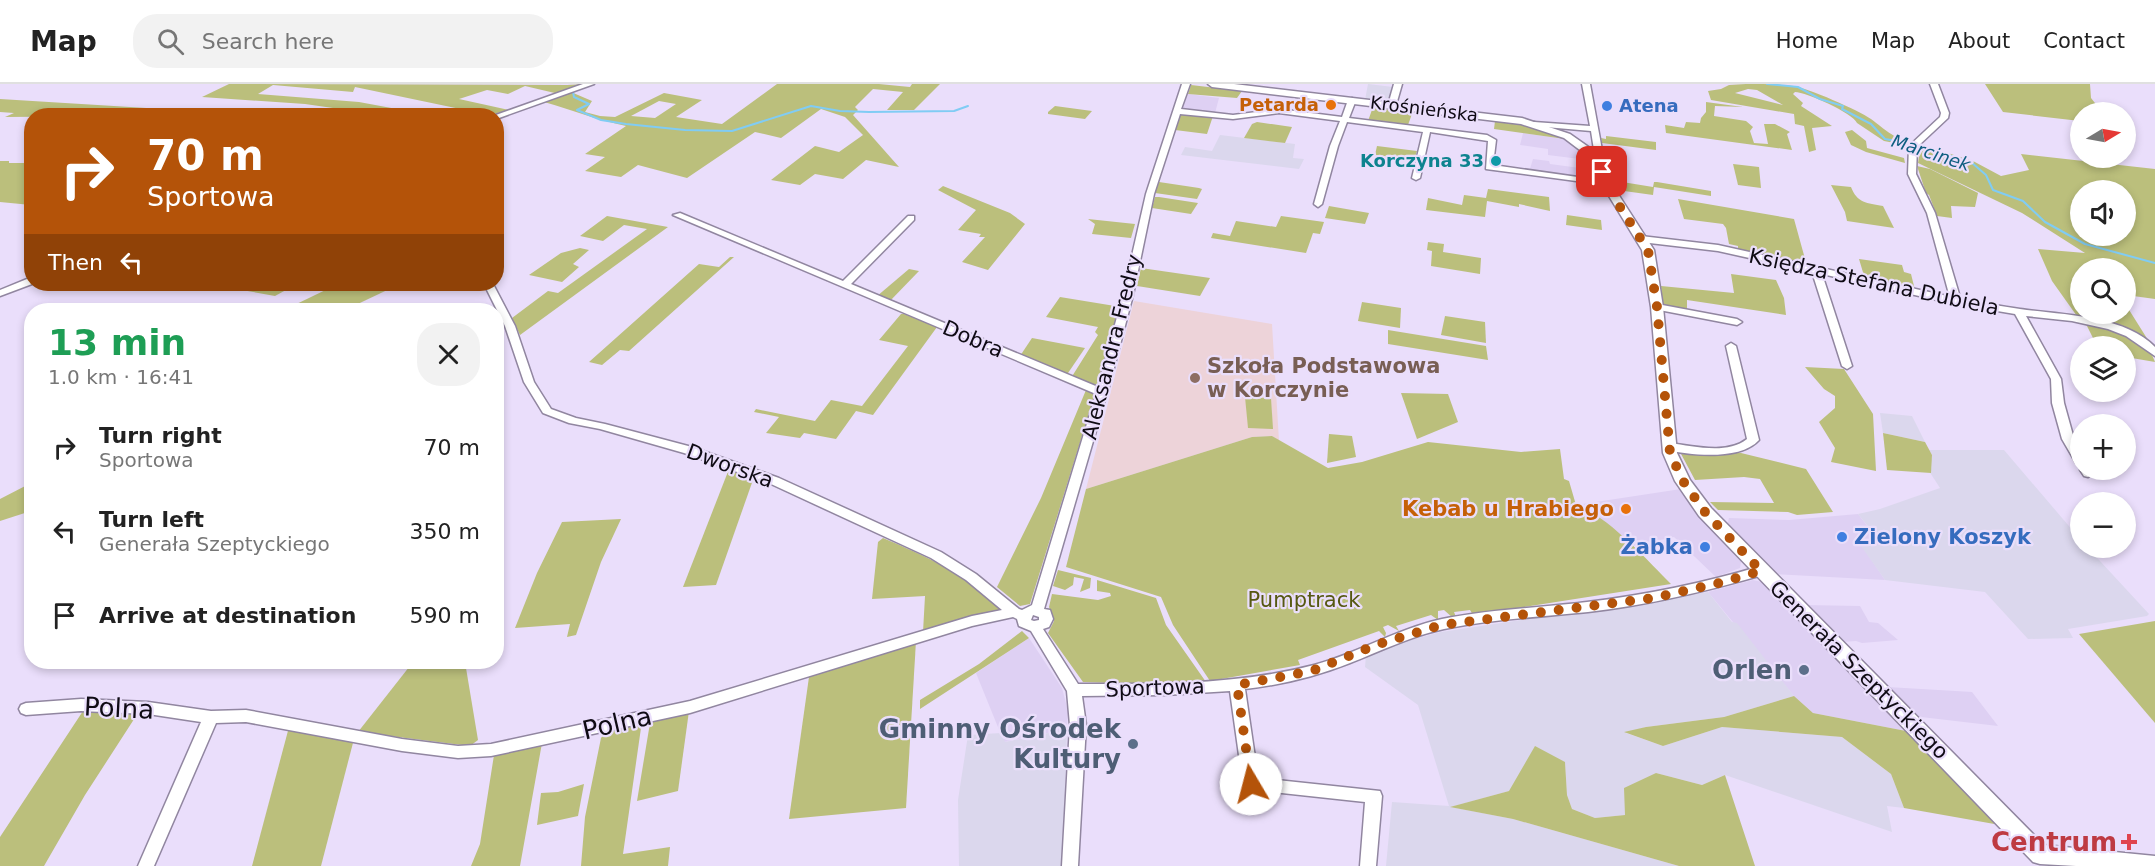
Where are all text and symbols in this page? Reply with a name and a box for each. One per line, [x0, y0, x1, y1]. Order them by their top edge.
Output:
search box [133, 14, 553, 68]
text: Map [30, 25, 97, 58]
icon: search [154, 25, 187, 58]
text: Search here [202, 29, 334, 54]
text: Home [1776, 29, 1838, 53]
text: Map [1871, 29, 1915, 53]
text: About [1948, 29, 2010, 53]
text: Contact [2043, 29, 2125, 53]
street label: Krośnieńska [1369, 91, 1479, 126]
place label: Petarda [1239, 94, 1319, 115]
place label: Atena [1619, 95, 1679, 116]
marker: Petarda [1324, 98, 1338, 112]
marker: Atena [1600, 99, 1614, 113]
north arrow [2070, 102, 2136, 168]
map controls [2070, 102, 2136, 558]
water label: Marcinek [1889, 130, 1975, 176]
text: 70 m [147, 131, 264, 180]
icon: right [48, 132, 126, 210]
pin [1576, 146, 1627, 197]
place label: Korczyna 33 [1360, 150, 1484, 171]
marker: Korczyna 33 [1489, 154, 1503, 168]
icon: arrive [1585, 155, 1618, 188]
button: sound [2070, 180, 2136, 246]
text: Sportowa [147, 181, 275, 212]
street label: Księdza Stefana Dubiela [1747, 244, 2001, 320]
icon: left [115, 246, 148, 279]
text: Then [48, 250, 103, 275]
street label: Aleksandra Fredry [1077, 252, 1147, 442]
button: search [2070, 258, 2136, 324]
street label: Dobra [939, 315, 1007, 363]
text: 13 min [48, 322, 186, 363]
button: close [417, 323, 480, 386]
button: layers [2070, 336, 2136, 402]
place label: Szkoła Podstawowa w Korczynie [1207, 354, 1440, 402]
text: 1.0 km · 16:41 [48, 365, 194, 389]
marker: Szkoła Podstawowa w Korczynie [1188, 371, 1202, 385]
button: + [2070, 414, 2136, 480]
text: Turn right [99, 423, 222, 448]
icon: right [48, 431, 81, 464]
text: 70 m [424, 435, 480, 460]
street label: Dworska [683, 439, 777, 493]
text: Sportowa [99, 448, 194, 472]
button: − [2070, 492, 2136, 558]
place label: Kebab u Hrabiego [1402, 497, 1614, 521]
marker: Kebab u Hrabiego [1619, 502, 1633, 516]
text: Turn left [99, 507, 204, 532]
icon: left [48, 515, 81, 548]
text: 350 m [410, 519, 480, 544]
place label: Zielony Koszyk [1854, 525, 2032, 549]
marker: Zielony Koszyk [1835, 530, 1849, 544]
text: Generała Szeptyckiego [99, 532, 330, 556]
place label: Żabka [1620, 534, 1693, 559]
marker: Żabka [1698, 540, 1712, 554]
street label: Generała Szeptyckiego [1765, 576, 1953, 764]
park label: Pumptrack [1248, 588, 1361, 612]
icon: arrive [48, 599, 81, 632]
text: Arrive at destination [99, 603, 356, 628]
text: 590 m [410, 603, 480, 628]
place label: Orlen [1712, 655, 1792, 685]
marker: Orlen [1797, 663, 1811, 677]
street label: Sportowa [1105, 674, 1205, 702]
street label: Polna [83, 691, 155, 725]
street label: Polna [579, 700, 655, 746]
place label: Gminny Ośrodek Kultury [879, 714, 1122, 774]
marker: Gminny Ośrodek Kultury [1126, 737, 1140, 751]
position arrow [1219, 752, 1283, 816]
place label: Centrum [1991, 827, 2117, 857]
marker: Centrum [2122, 835, 2136, 849]

